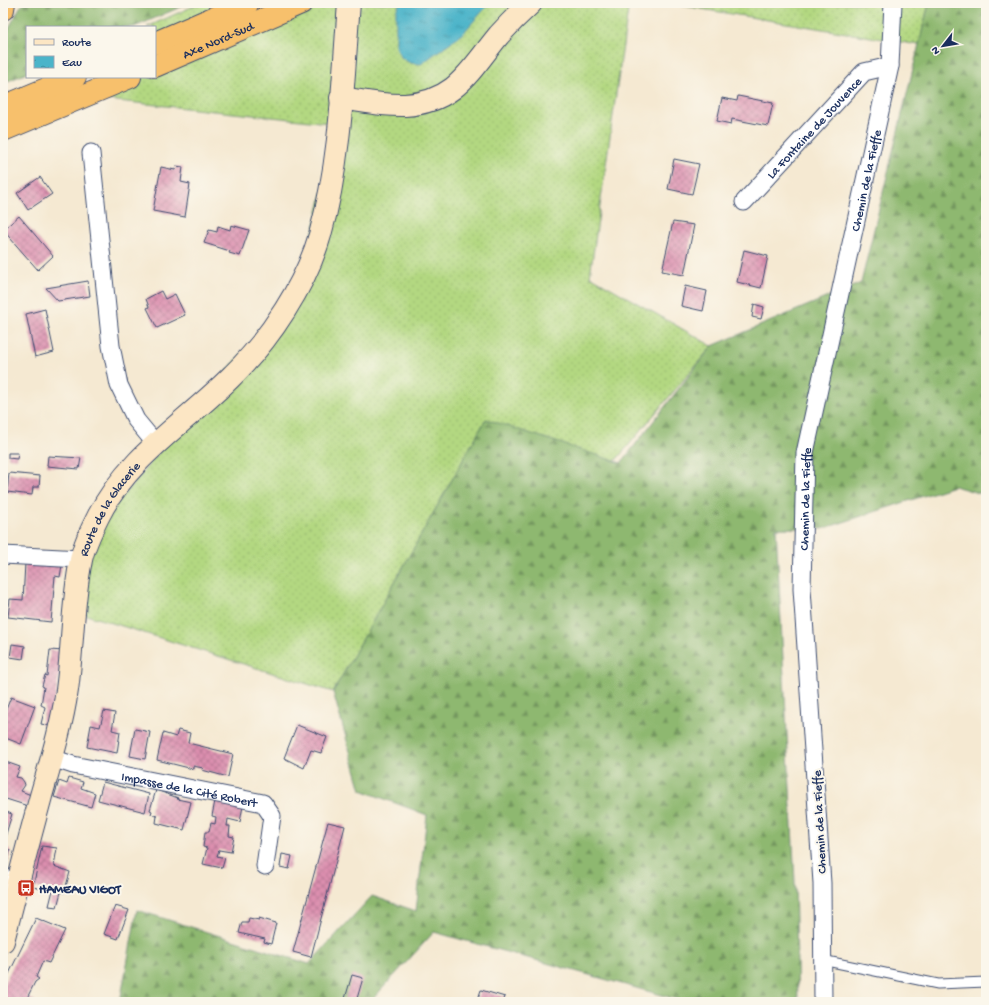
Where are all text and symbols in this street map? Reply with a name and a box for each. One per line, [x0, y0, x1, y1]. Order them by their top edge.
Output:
street label: Axe Nord-Sud [181, 19, 257, 63]
legend [26, 26, 156, 78]
north arrow [923, 26, 963, 66]
text: Route [62, 37, 92, 51]
text: N [929, 44, 943, 56]
text: Eau [62, 57, 82, 71]
street label: La Fontaine de Jouvence [764, 75, 866, 183]
street label: Chemin de la Fieffe [849, 128, 886, 233]
street label: Chemin de la Fieffe [798, 446, 816, 551]
street label: Route de la Glacerie [77, 459, 145, 558]
street label: Impasse de la Cité Robert [120, 770, 260, 812]
street label: Chemin de la Fieffe [810, 770, 831, 874]
bus stop icon: HAMEAU VIGOT [16, 878, 36, 898]
place label: HAMEAU VIGOT [39, 883, 122, 898]

